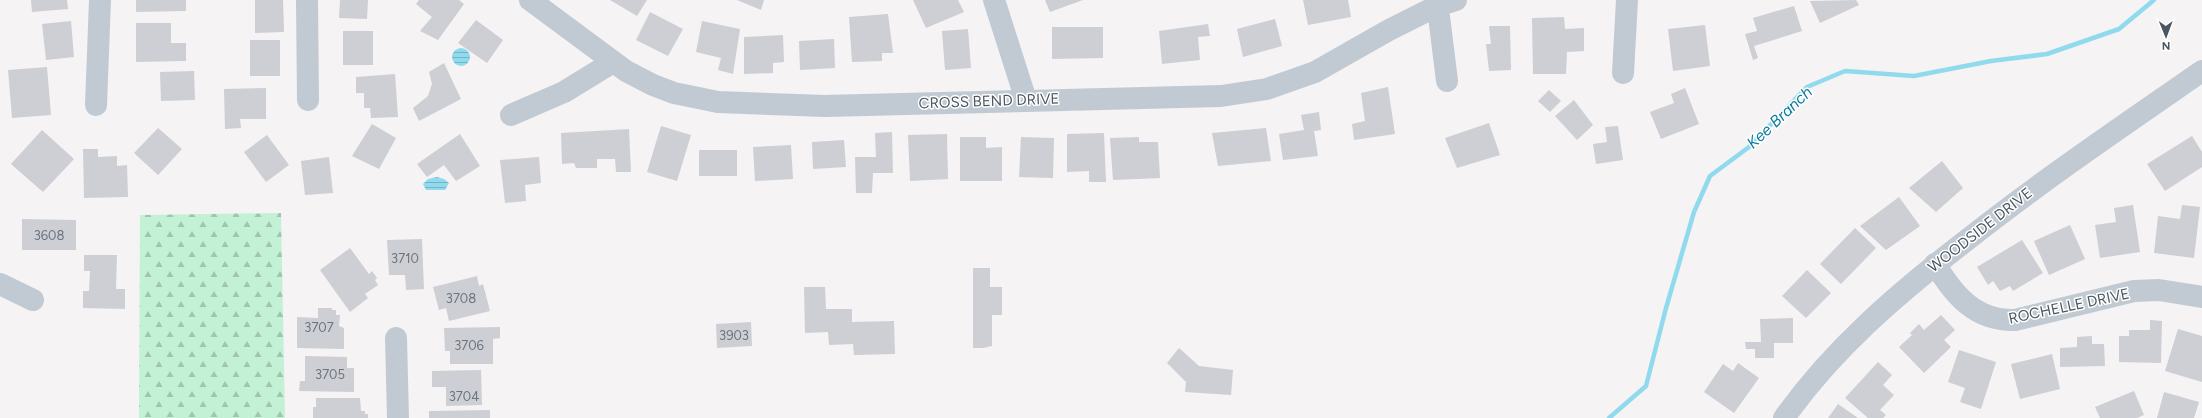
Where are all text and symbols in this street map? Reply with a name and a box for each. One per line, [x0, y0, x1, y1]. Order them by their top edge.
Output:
north arrow [2146, 16, 2186, 56]
text: N [2162, 39, 2171, 52]
water label: Kee Branch [1743, 82, 1816, 152]
street label: CROSS BEND DRIVE [918, 90, 1060, 112]
street label: WOODSIDE DRIVE [1924, 184, 2036, 276]
house number: 3608 [34, 228, 64, 243]
house number: 3710 [391, 251, 419, 266]
street label: ROCHELLE DRIVE [2007, 284, 2131, 328]
house number: 3708 [446, 291, 476, 306]
house number: 3707 [304, 320, 334, 335]
house number: 3903 [719, 328, 749, 343]
house number: 3706 [454, 338, 484, 353]
house number: 3705 [315, 367, 345, 382]
house number: 3704 [449, 389, 479, 404]

